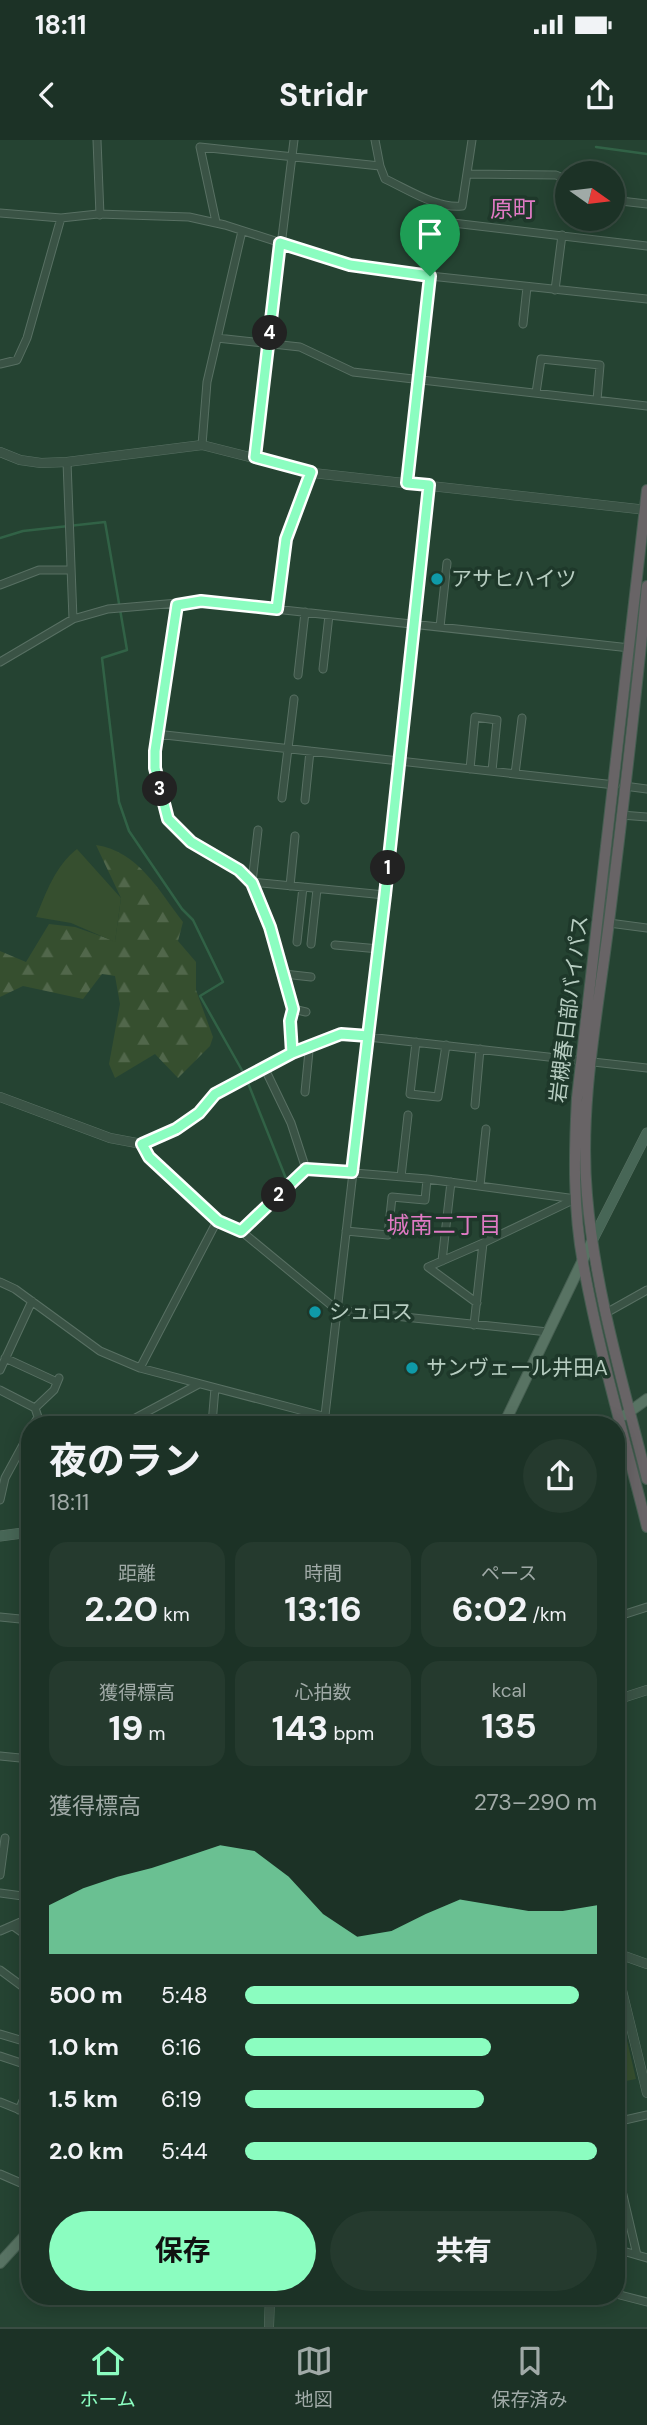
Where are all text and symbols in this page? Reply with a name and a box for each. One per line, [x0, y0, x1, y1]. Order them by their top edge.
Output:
text: 18:11 [35, 8, 86, 42]
text: Stridr [279, 74, 368, 116]
icon: back [28, 76, 66, 114]
icon: share [581, 76, 619, 114]
north arrow [555, 161, 625, 231]
map controls [555, 161, 625, 231]
district label: 原町 [490, 194, 536, 224]
pin [400, 204, 460, 276]
icon: arrive [411, 215, 449, 253]
pin: 4 [252, 316, 288, 350]
text: 4 [263, 320, 276, 345]
place label: アサヒハイツ [451, 565, 577, 593]
marker: アサヒハイツ [429, 571, 445, 587]
pin: 3 [142, 772, 178, 806]
text: 3 [154, 776, 165, 801]
pin: 1 [370, 850, 406, 886]
text: 1 [384, 855, 391, 880]
street label: 岩槻春日部バイパス [544, 914, 594, 1104]
pin: 2 [262, 1178, 296, 1212]
text: 2 [273, 1182, 284, 1207]
district label: 城南二丁目 [387, 1210, 502, 1240]
place label: シュロス [329, 1298, 413, 1326]
marker: シュロス [307, 1304, 323, 1320]
place label: サンヴェール井田A [426, 1354, 608, 1382]
marker: サンヴェール井田A [404, 1360, 420, 1376]
text: 夜のラン [49, 1436, 201, 1486]
button: share [523, 1439, 597, 1513]
text: 18:11 [49, 1487, 89, 1517]
text: 距離 [118, 1561, 156, 1586]
text: 時間 [304, 1561, 342, 1586]
text: ペース [481, 1561, 537, 1586]
text: 2.20 [84, 1586, 158, 1632]
text: 13:16 [284, 1586, 362, 1632]
text: 6:02 [452, 1586, 527, 1632]
text: km [158, 1602, 190, 1627]
text: /km [527, 1602, 566, 1627]
text: kcal [492, 1678, 526, 1703]
text: 獲得標高 [99, 1680, 175, 1705]
text: 心拍数 [294, 1680, 352, 1705]
text: 135 [481, 1703, 537, 1749]
text: 19 [109, 1705, 143, 1751]
text: 143 [272, 1705, 328, 1751]
text: m [143, 1721, 165, 1746]
text: bpm [328, 1721, 374, 1746]
text: 273–290 m [474, 1787, 597, 1817]
text: 獲得標高 [49, 1791, 141, 1821]
text: 500 m [49, 1980, 123, 2010]
text: 5:48 [161, 1980, 208, 2010]
text: 1.0 km [49, 2032, 119, 2062]
text: 6:16 [161, 2032, 202, 2062]
text: 1.5 km [49, 2084, 118, 2114]
text: 6:19 [161, 2084, 202, 2114]
text: 2.0 km [49, 2136, 124, 2166]
text: 5:44 [161, 2136, 208, 2166]
button: 保存 [49, 2211, 316, 2291]
button: 共有 [330, 2211, 597, 2291]
tab: ホーム [79, 2342, 136, 2412]
tab: 地図 [295, 2342, 333, 2412]
tab: 保存済み [492, 2342, 568, 2412]

